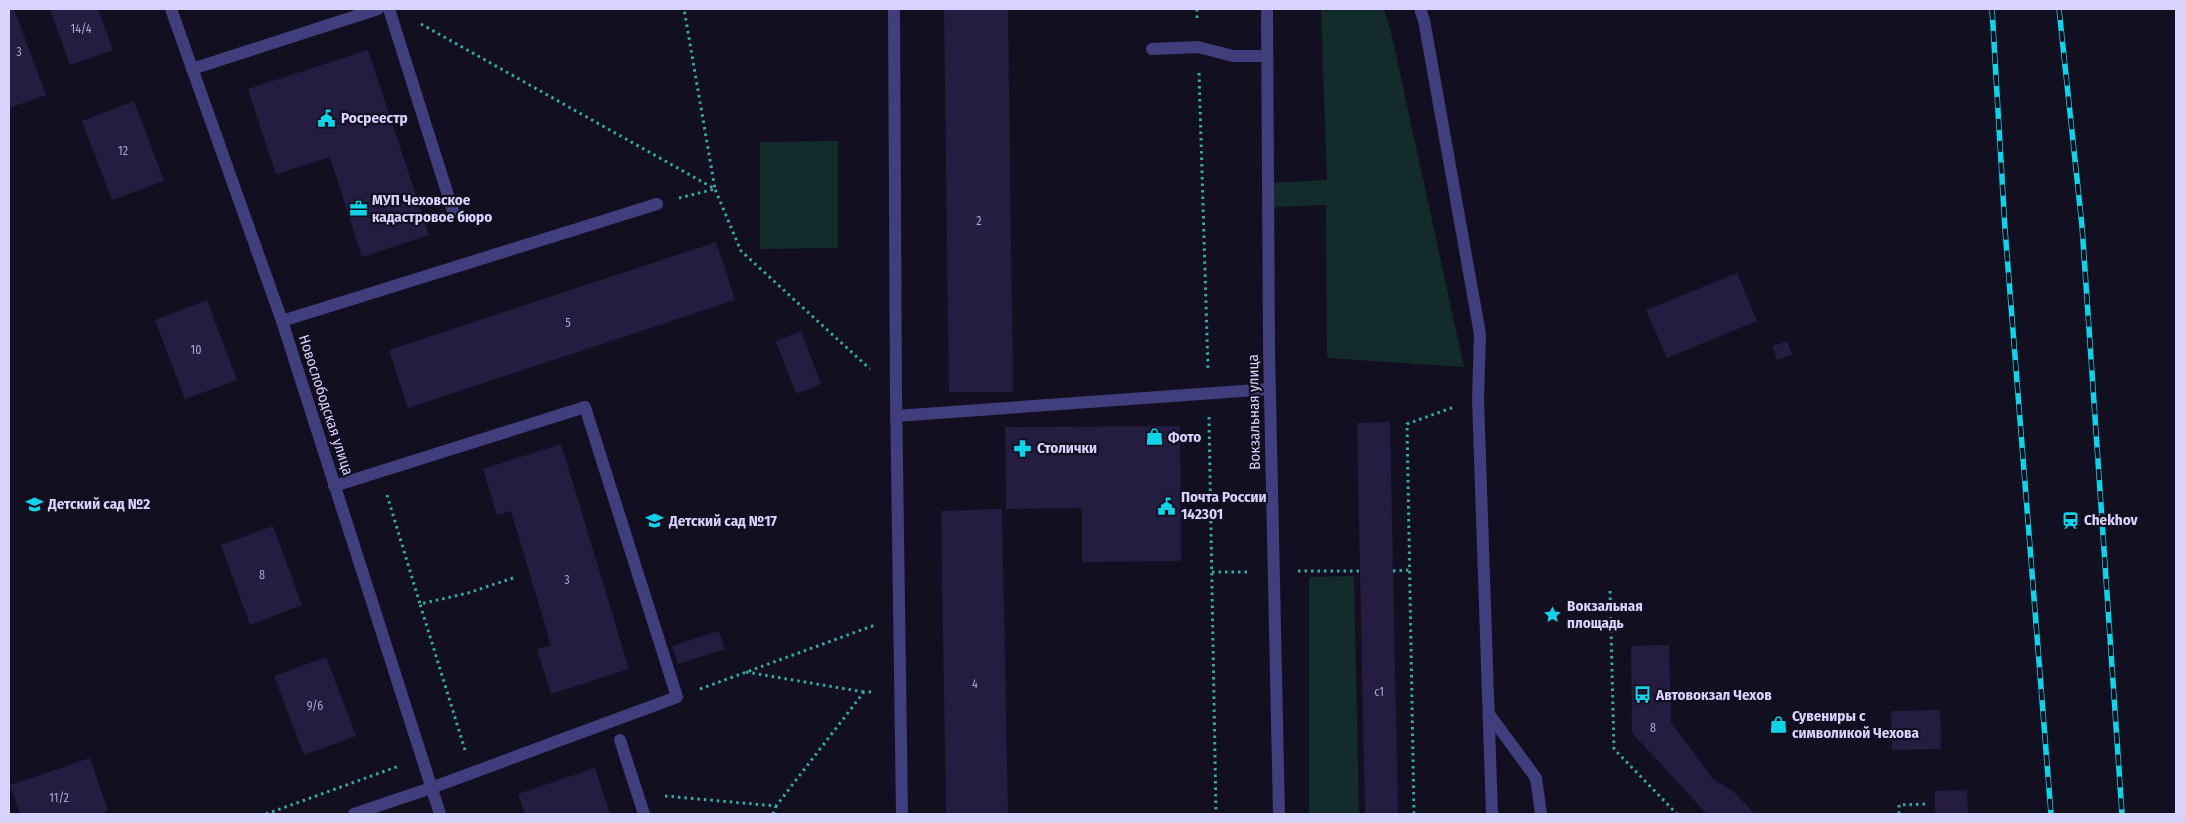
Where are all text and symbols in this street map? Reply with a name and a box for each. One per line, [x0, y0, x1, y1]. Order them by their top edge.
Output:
house number: 14/4 [70, 22, 92, 36]
house number: 3 [16, 45, 22, 59]
public building icon: Росреестр [317, 108, 337, 128]
place label: Росреестр [341, 109, 408, 127]
house number: 12 [118, 144, 128, 158]
place label: МУП Чеховское кадастровое бюро [372, 191, 492, 226]
office icon: МУП Чеховское кадастровое бюро [348, 199, 368, 219]
house number: 2 [976, 214, 982, 228]
house number: 5 [565, 316, 571, 330]
street label: Новослободская улица [295, 333, 357, 477]
house number: 10 [191, 343, 201, 357]
street label: Вокзальная улица [1244, 354, 1264, 470]
shop icon: Фото [1144, 427, 1164, 447]
place label: Фото [1168, 428, 1201, 446]
pharmacy icon: Столички [1013, 438, 1033, 458]
place label: Столички [1037, 439, 1097, 457]
place label: Почта России 142301 [1181, 488, 1267, 523]
school or university icon: Детский сад №2 [24, 494, 44, 514]
place label: Детский сад №2 [47, 495, 150, 513]
public building icon: Почта России 142301 [1157, 496, 1177, 516]
station icon: Chekhov [2060, 510, 2080, 530]
school or university icon: Детский сад №17 [645, 511, 665, 531]
place label: Chekhov [2084, 511, 2139, 529]
place label: Детский сад №17 [668, 512, 778, 530]
house number: 8 [259, 568, 265, 582]
house number: 3 [564, 573, 570, 587]
place label: Вокзальная площадь [1567, 597, 1643, 632]
place icon: Вокзальная площадь [1543, 605, 1563, 625]
house number: 4 [972, 677, 978, 691]
house number: с1 [1374, 685, 1384, 699]
bus stop icon: Автовокзал Чехов [1632, 685, 1652, 705]
place label: Автовокзал Чехов [1655, 686, 1772, 704]
house number: 9/6 [307, 699, 323, 713]
place label: Сувениры с символикой Чехова [1792, 707, 1919, 742]
shop icon: Сувениры с символикой Чехова [1768, 715, 1788, 735]
house number: 8 [1650, 721, 1656, 735]
house number: 11/2 [49, 791, 69, 805]

